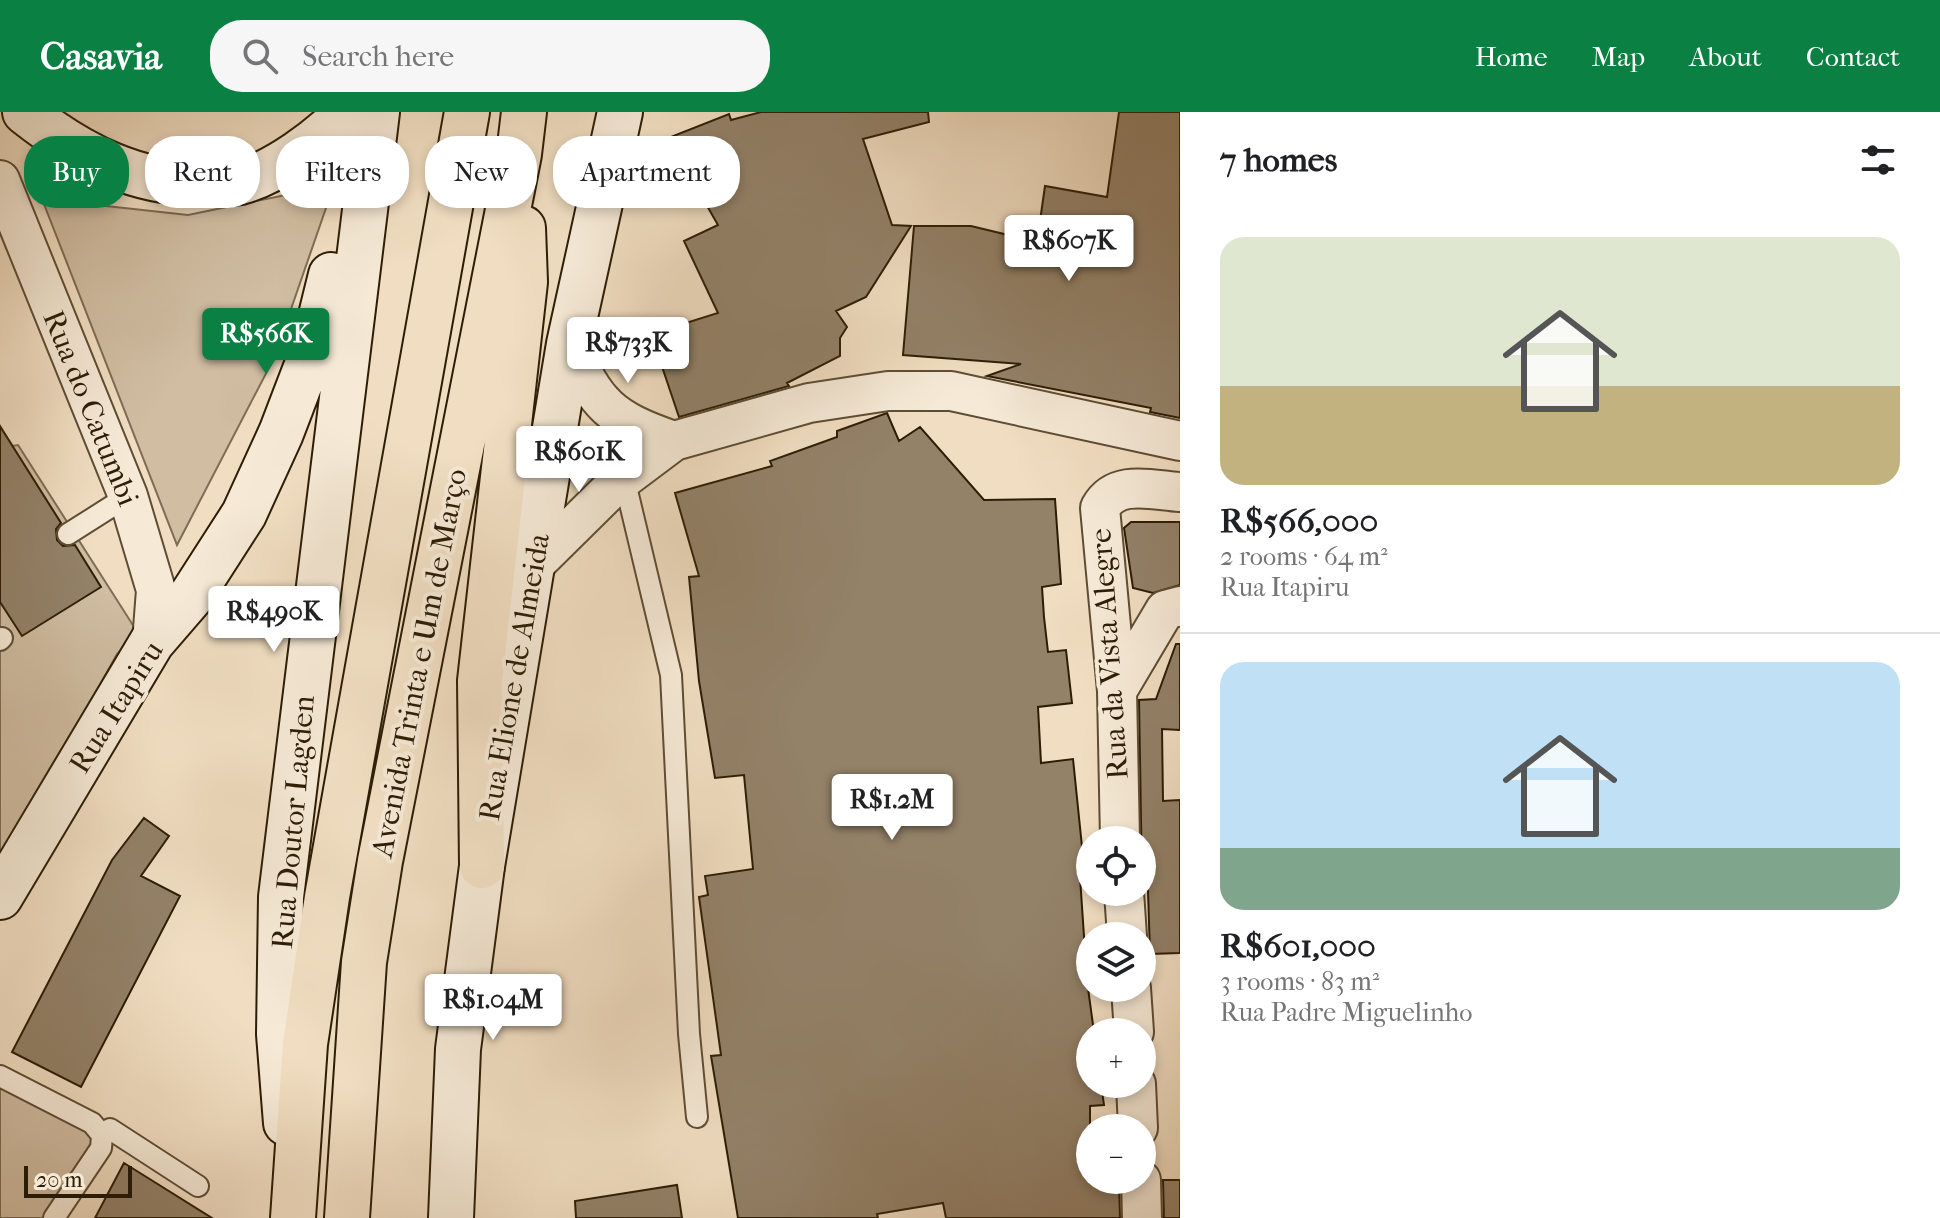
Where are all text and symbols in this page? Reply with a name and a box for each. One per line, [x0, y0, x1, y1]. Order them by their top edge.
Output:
search box [210, 20, 770, 92]
text: Casavia [40, 34, 162, 79]
icon: search [238, 34, 282, 78]
text: Search here [302, 39, 454, 74]
text: Home [1475, 40, 1548, 73]
text: Map [1592, 40, 1645, 73]
text: About [1689, 40, 1762, 73]
text: Contact [1806, 40, 1900, 73]
chip: Buy [24, 136, 129, 208]
chip: Rent [145, 136, 260, 208]
chip: Filters [276, 136, 409, 208]
chip: New [425, 136, 537, 208]
chip: Apartment [553, 136, 740, 208]
icon: filters [1856, 138, 1900, 182]
text: 7 homes [1220, 140, 1337, 180]
pin: R$607K [1004, 215, 1134, 283]
text: R$607K [1022, 225, 1116, 256]
icon: home [1488, 289, 1632, 433]
street label: Rua do Catumbi [35, 305, 146, 511]
pin: R$566K [201, 308, 331, 376]
pin: R$733K [563, 317, 693, 385]
text: R$566K [220, 318, 312, 349]
text: R$733K [585, 327, 671, 358]
pin: R$601K [514, 426, 644, 494]
text: R$601K [534, 436, 624, 467]
street label: Avenida Trinta e Um de Março [364, 466, 474, 861]
text: R$566,000 [1220, 501, 1378, 541]
street label: Rua da Vista Alegre [1083, 527, 1136, 781]
street label: Rua Elione de Almeida [472, 530, 557, 824]
text: 2 rooms · 64 m² [1220, 541, 1388, 572]
text: Rua Itapiru [1220, 572, 1349, 603]
pin: R$490K [209, 586, 339, 654]
text: R$490K [226, 596, 322, 627]
street label: Rua Itapiru [62, 635, 171, 780]
street label: Rua Doutor Lagden [265, 693, 322, 950]
icon: home [1488, 714, 1632, 858]
pin: R$1.2M [827, 774, 957, 842]
text: R$1.2M [850, 784, 934, 815]
map controls [1076, 826, 1156, 1194]
button: locate [1076, 826, 1156, 906]
button: layers [1076, 922, 1156, 1002]
text: R$601,000 [1220, 926, 1376, 966]
text: 3 rooms · 83 m² [1220, 966, 1379, 997]
pin: R$1.04M [419, 974, 567, 1042]
text: R$1.04M [443, 984, 543, 1015]
text: Rua Padre Miguelinho [1220, 997, 1472, 1028]
button: + [1076, 1018, 1156, 1098]
button: − [1076, 1114, 1156, 1194]
scale bar [24, 1162, 132, 1198]
text: 20 m [36, 1167, 82, 1193]

